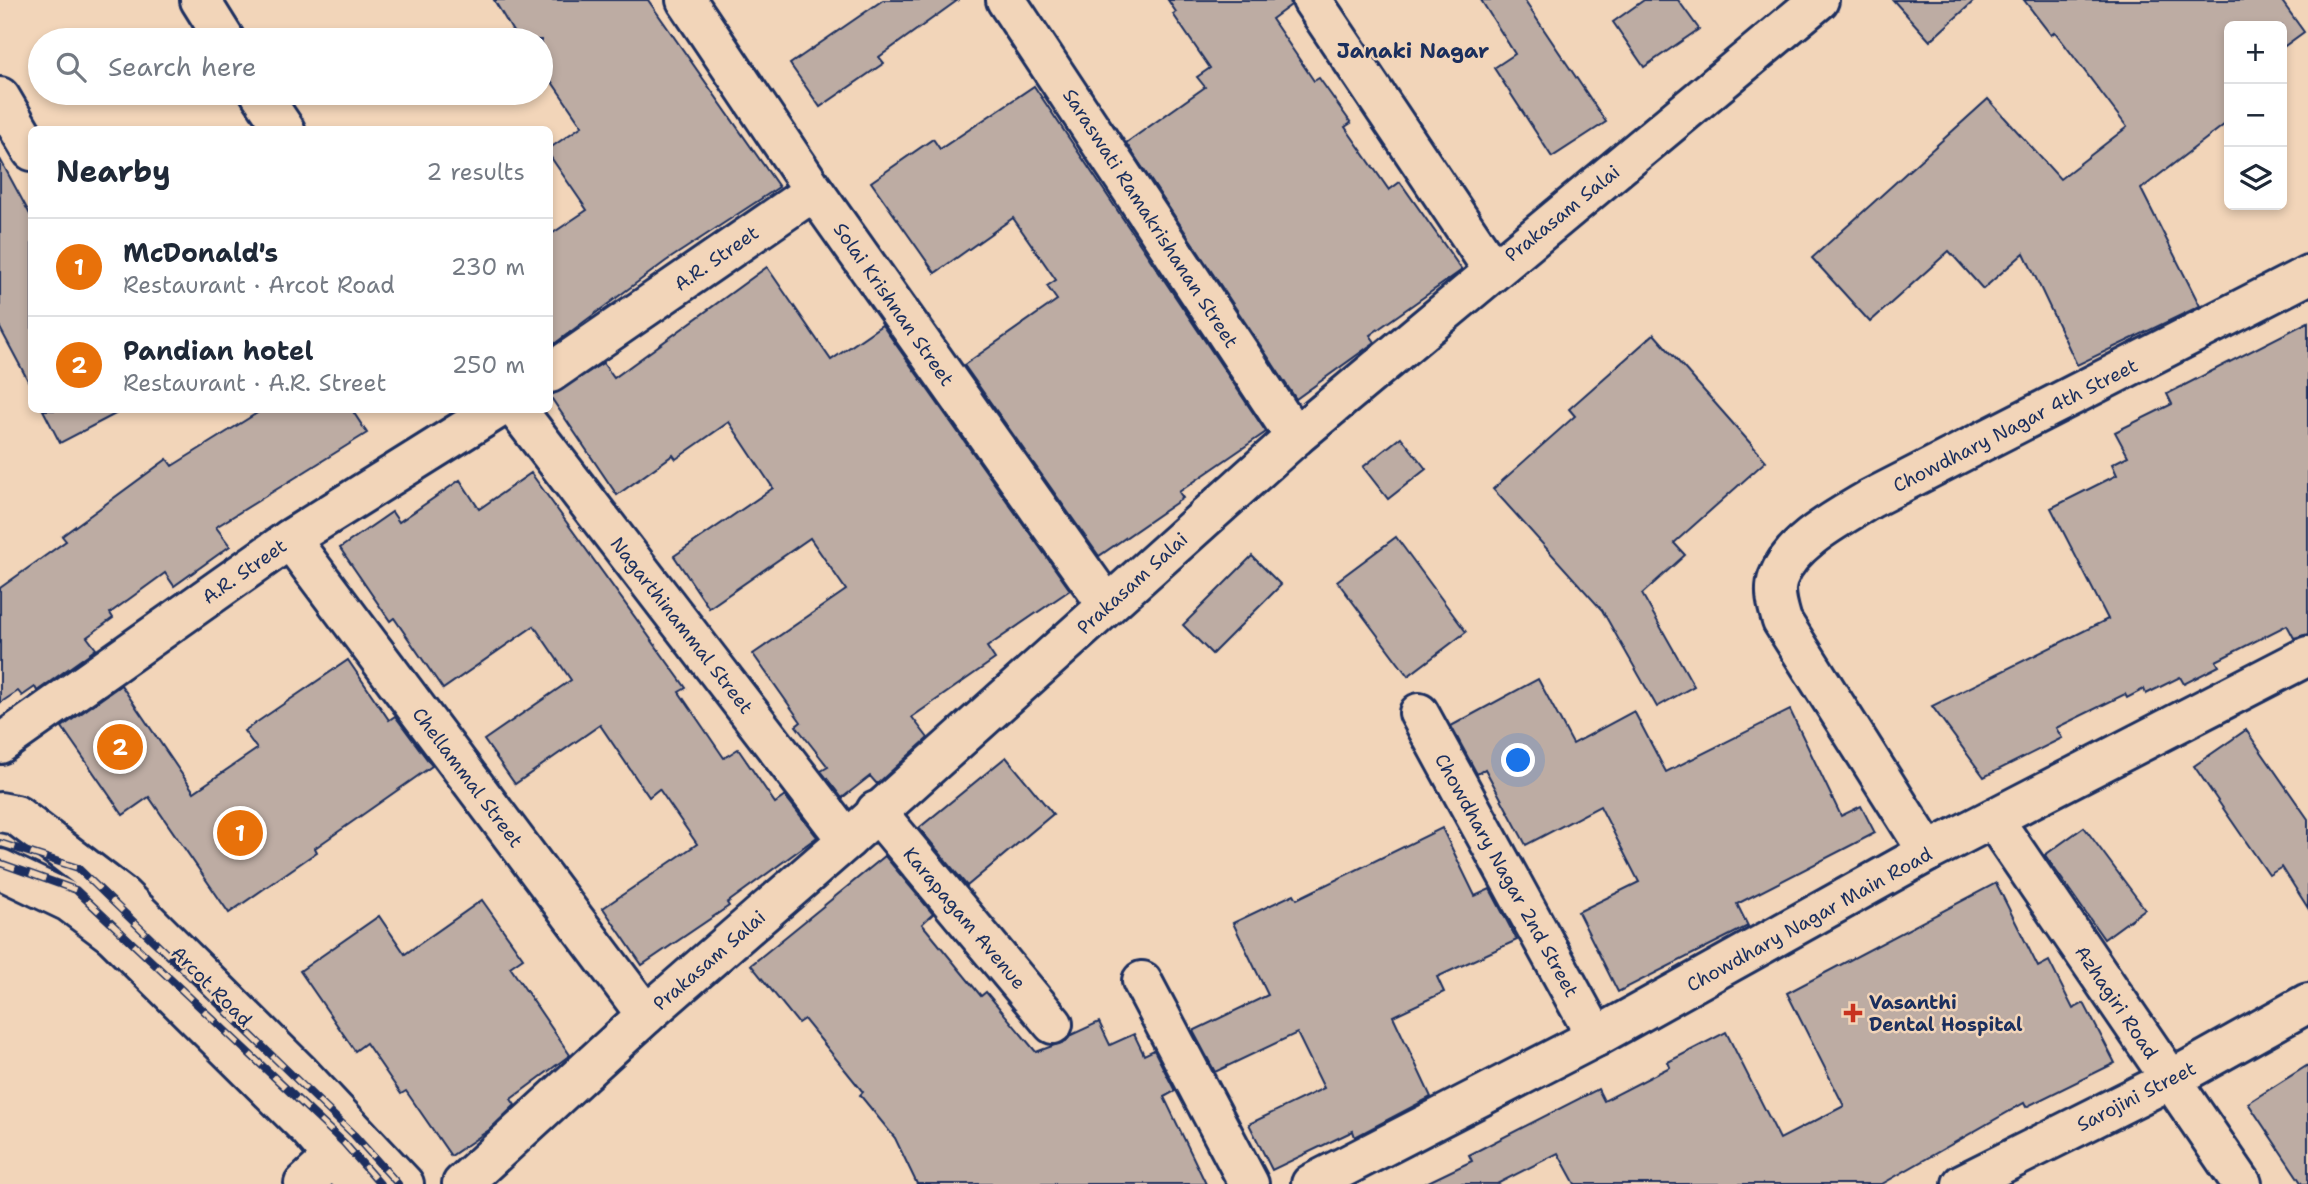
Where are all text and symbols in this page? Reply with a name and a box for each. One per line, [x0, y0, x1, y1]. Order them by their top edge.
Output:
map controls [2224, 21, 2287, 210]
button: + [2224, 21, 2287, 84]
search box [28, 28, 553, 105]
district label: Janaki Nagar [1337, 37, 1489, 65]
icon: search [52, 48, 90, 86]
text: Search here [108, 49, 257, 84]
street label: Saraswati Ramakrishanan Street [1057, 84, 1244, 353]
button: − [2224, 84, 2287, 147]
button: layers [2224, 147, 2287, 210]
text: Nearby [56, 151, 171, 192]
text: 2 results [426, 157, 525, 187]
street label: Prakasam Salai [1500, 159, 1625, 267]
street label: Solai Krishnan Street [828, 218, 959, 391]
street label: A.R. Street [669, 220, 763, 297]
text: McDonald's [123, 235, 278, 270]
text: 1 [74, 252, 84, 282]
text: 230 m [451, 252, 525, 282]
text: Restaurant · Arcot Road [123, 270, 395, 300]
text: Pandian hotel [123, 333, 314, 368]
text: 2 [71, 350, 87, 380]
text: 250 m [452, 350, 525, 380]
street label: Chowdhary Nagar 4th Street [1889, 353, 2142, 498]
text: Restaurant · A.R. Street [123, 368, 386, 398]
street label: Prakasam Salai [1072, 527, 1193, 640]
street label: Nagarthinammal Street [605, 532, 759, 719]
street label: A.R. Street [197, 533, 291, 610]
street label: Chellammal Street [407, 702, 529, 852]
pin: 2 [97, 721, 143, 773]
your location [1501, 743, 1535, 777]
street label: Chowdhary Nagar 2nd Street [1429, 749, 1584, 1001]
pin: 1 [217, 807, 263, 859]
street label: Chowdhary Nagar Main Road [1682, 841, 1936, 998]
street label: Karapagam Avenue [898, 842, 1032, 995]
street label: Prakasam Salai [648, 905, 771, 1016]
street label: Arcot Road [166, 941, 257, 1032]
street label: Azhagiri Road [2069, 941, 2164, 1064]
place label: Vasanthi Dental Hospital [1869, 990, 2023, 1037]
marker: Vasanthi Dental Hospital [1843, 1003, 1863, 1023]
street label: Sarojini Street [2072, 1056, 2200, 1137]

